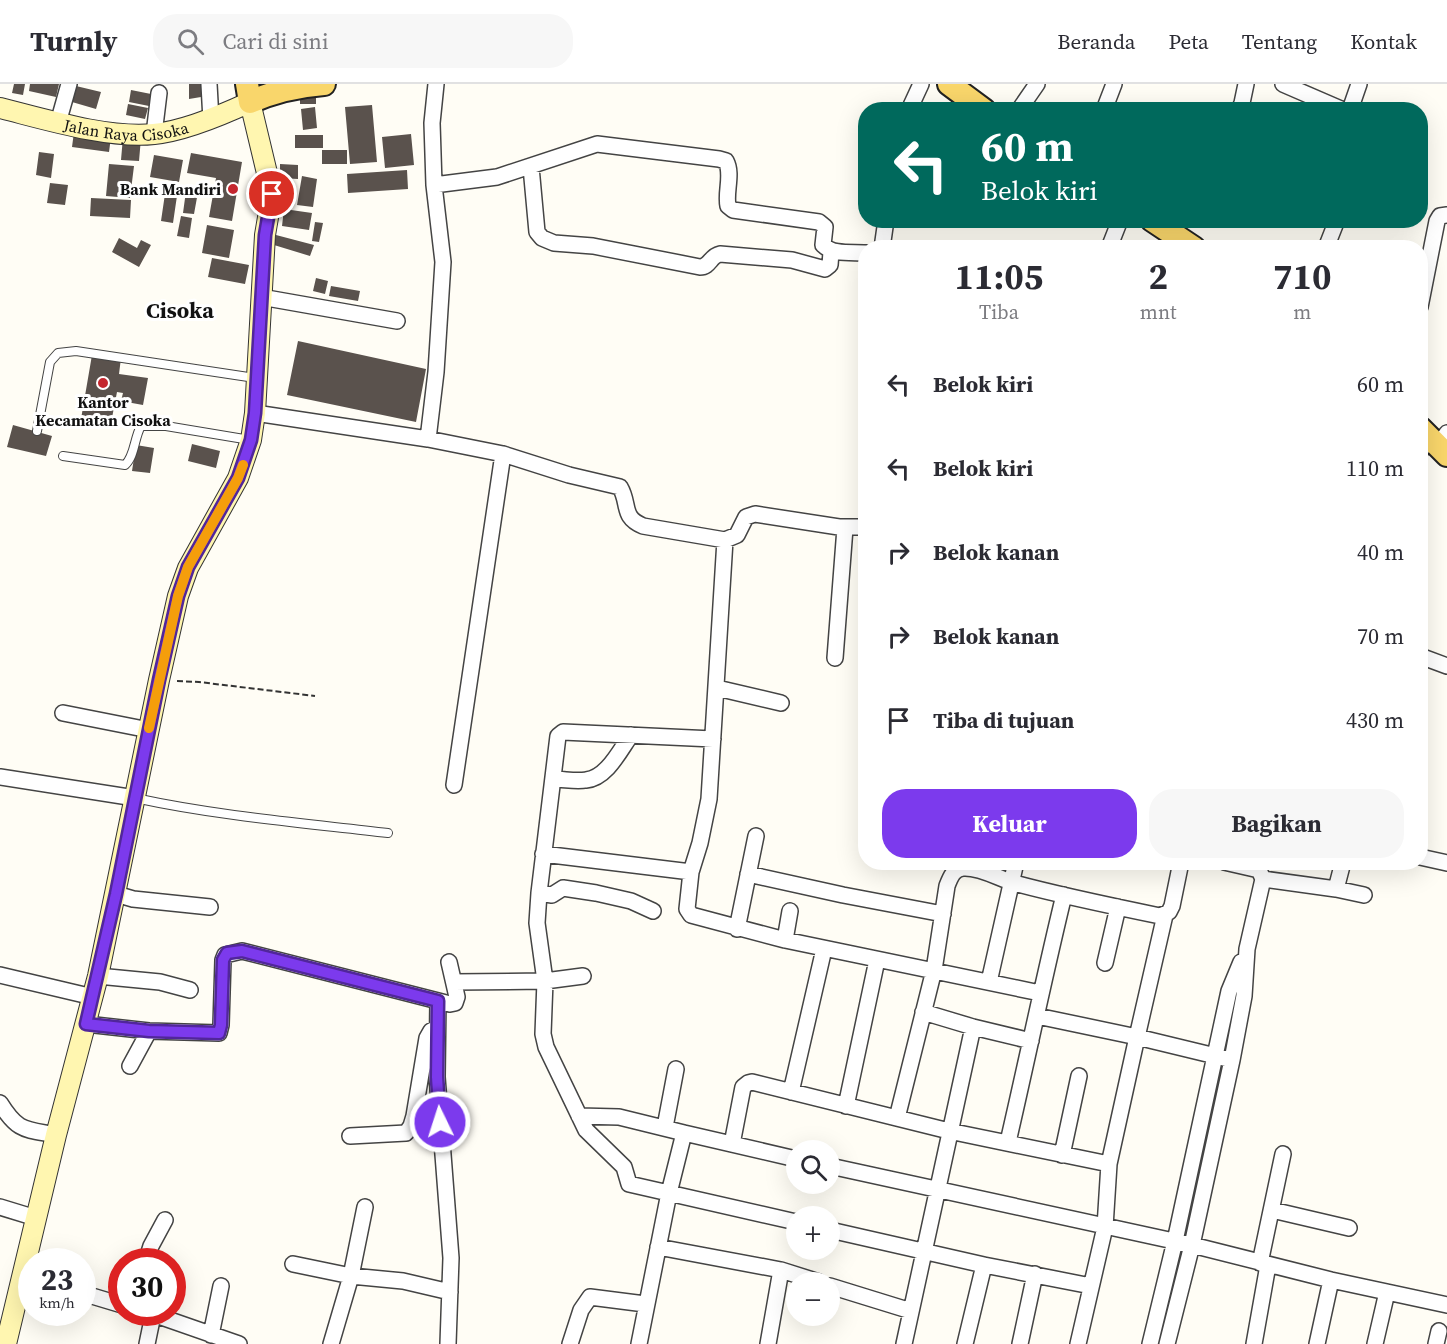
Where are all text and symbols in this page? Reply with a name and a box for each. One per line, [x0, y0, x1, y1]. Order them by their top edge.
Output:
search box [153, 14, 573, 68]
text: Turnly [30, 22, 117, 60]
icon: search [174, 25, 207, 58]
text: Cari di sini [222, 26, 328, 56]
text: Beranda [1057, 27, 1136, 56]
text: Peta [1169, 27, 1209, 56]
text: Tentang [1242, 27, 1317, 56]
text: Kontak [1350, 27, 1417, 56]
street label: Jalan Raya Cisoka [61, 113, 192, 146]
text: 60 m [981, 117, 1074, 175]
icon: left [882, 126, 960, 204]
pin [246, 168, 297, 219]
text: Belok kiri [981, 172, 1097, 209]
icon: arrive [255, 177, 288, 210]
place label: Bank Mandiri [120, 178, 221, 200]
marker: Bank Mandiri [226, 182, 240, 196]
text: 11:05 [955, 252, 1043, 301]
text: 2 [1148, 252, 1168, 301]
text: 710 [1273, 252, 1331, 301]
district label: Cisoka [146, 295, 214, 325]
text: Tiba [979, 298, 1019, 326]
text: mnt [1140, 298, 1176, 326]
text: m [1293, 298, 1311, 326]
icon: left [882, 368, 915, 401]
text: Belok kiri [933, 369, 1033, 399]
text: 60 m [1357, 369, 1404, 399]
marker: Kantor Kecamatan Cisoka [96, 376, 110, 390]
place label: Kantor Kecamatan Cisoka [35, 391, 171, 431]
icon: left [882, 452, 915, 485]
text: Belok kiri [933, 453, 1033, 483]
text: 110 m [1346, 453, 1404, 483]
icon: right [882, 536, 915, 569]
text: Belok kanan [933, 537, 1059, 567]
text: 40 m [1357, 537, 1404, 567]
icon: right [882, 620, 915, 653]
text: Belok kanan [933, 621, 1059, 651]
text: 70 m [1357, 621, 1404, 651]
icon: arrive [882, 704, 915, 737]
text: Tiba di tujuan [933, 705, 1074, 735]
text: 430 m [1346, 705, 1404, 735]
button: Keluar [882, 789, 1137, 858]
button: Bagikan [1149, 789, 1404, 858]
position arrow [408, 1090, 472, 1154]
map controls [786, 1140, 840, 1326]
button: search [786, 1140, 840, 1194]
button: + [786, 1206, 840, 1260]
speed limit sign: 30 [108, 1248, 186, 1326]
text: 23 [41, 1259, 73, 1300]
button: − [786, 1272, 840, 1326]
text: km/h [39, 1292, 75, 1313]

